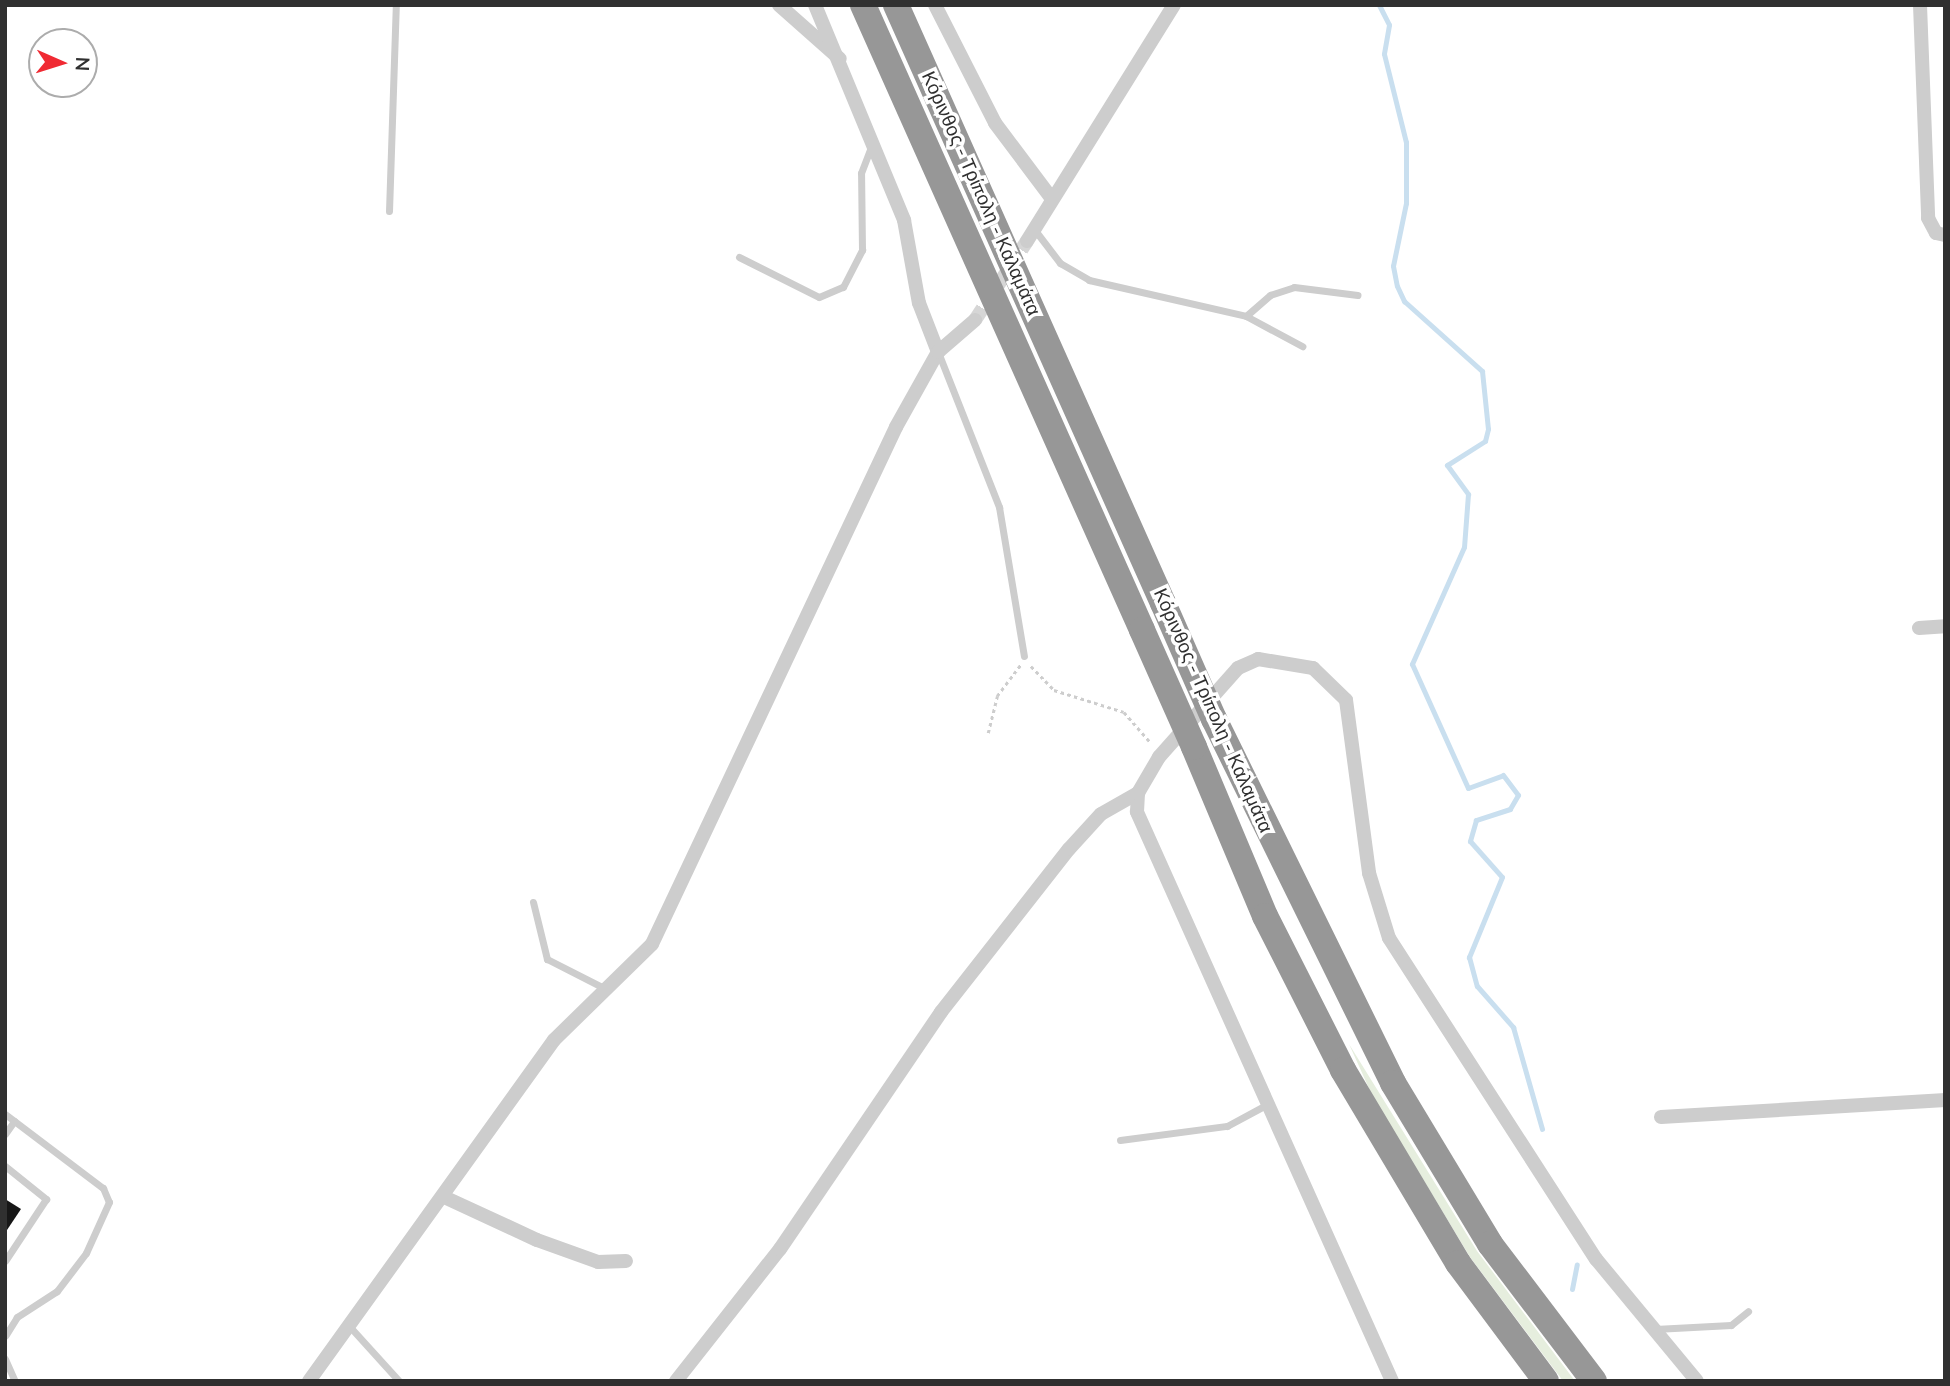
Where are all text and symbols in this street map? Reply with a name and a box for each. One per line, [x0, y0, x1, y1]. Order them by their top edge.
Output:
north arrow [28, 28, 98, 98]
text: N [69, 56, 95, 72]
street label: Κόρινθος - Τρίπολη - Καλαμάτα [916, 68, 1044, 320]
street label: Κόρινθος - Τρίπολη - Καλαμάτα [1148, 585, 1276, 837]

